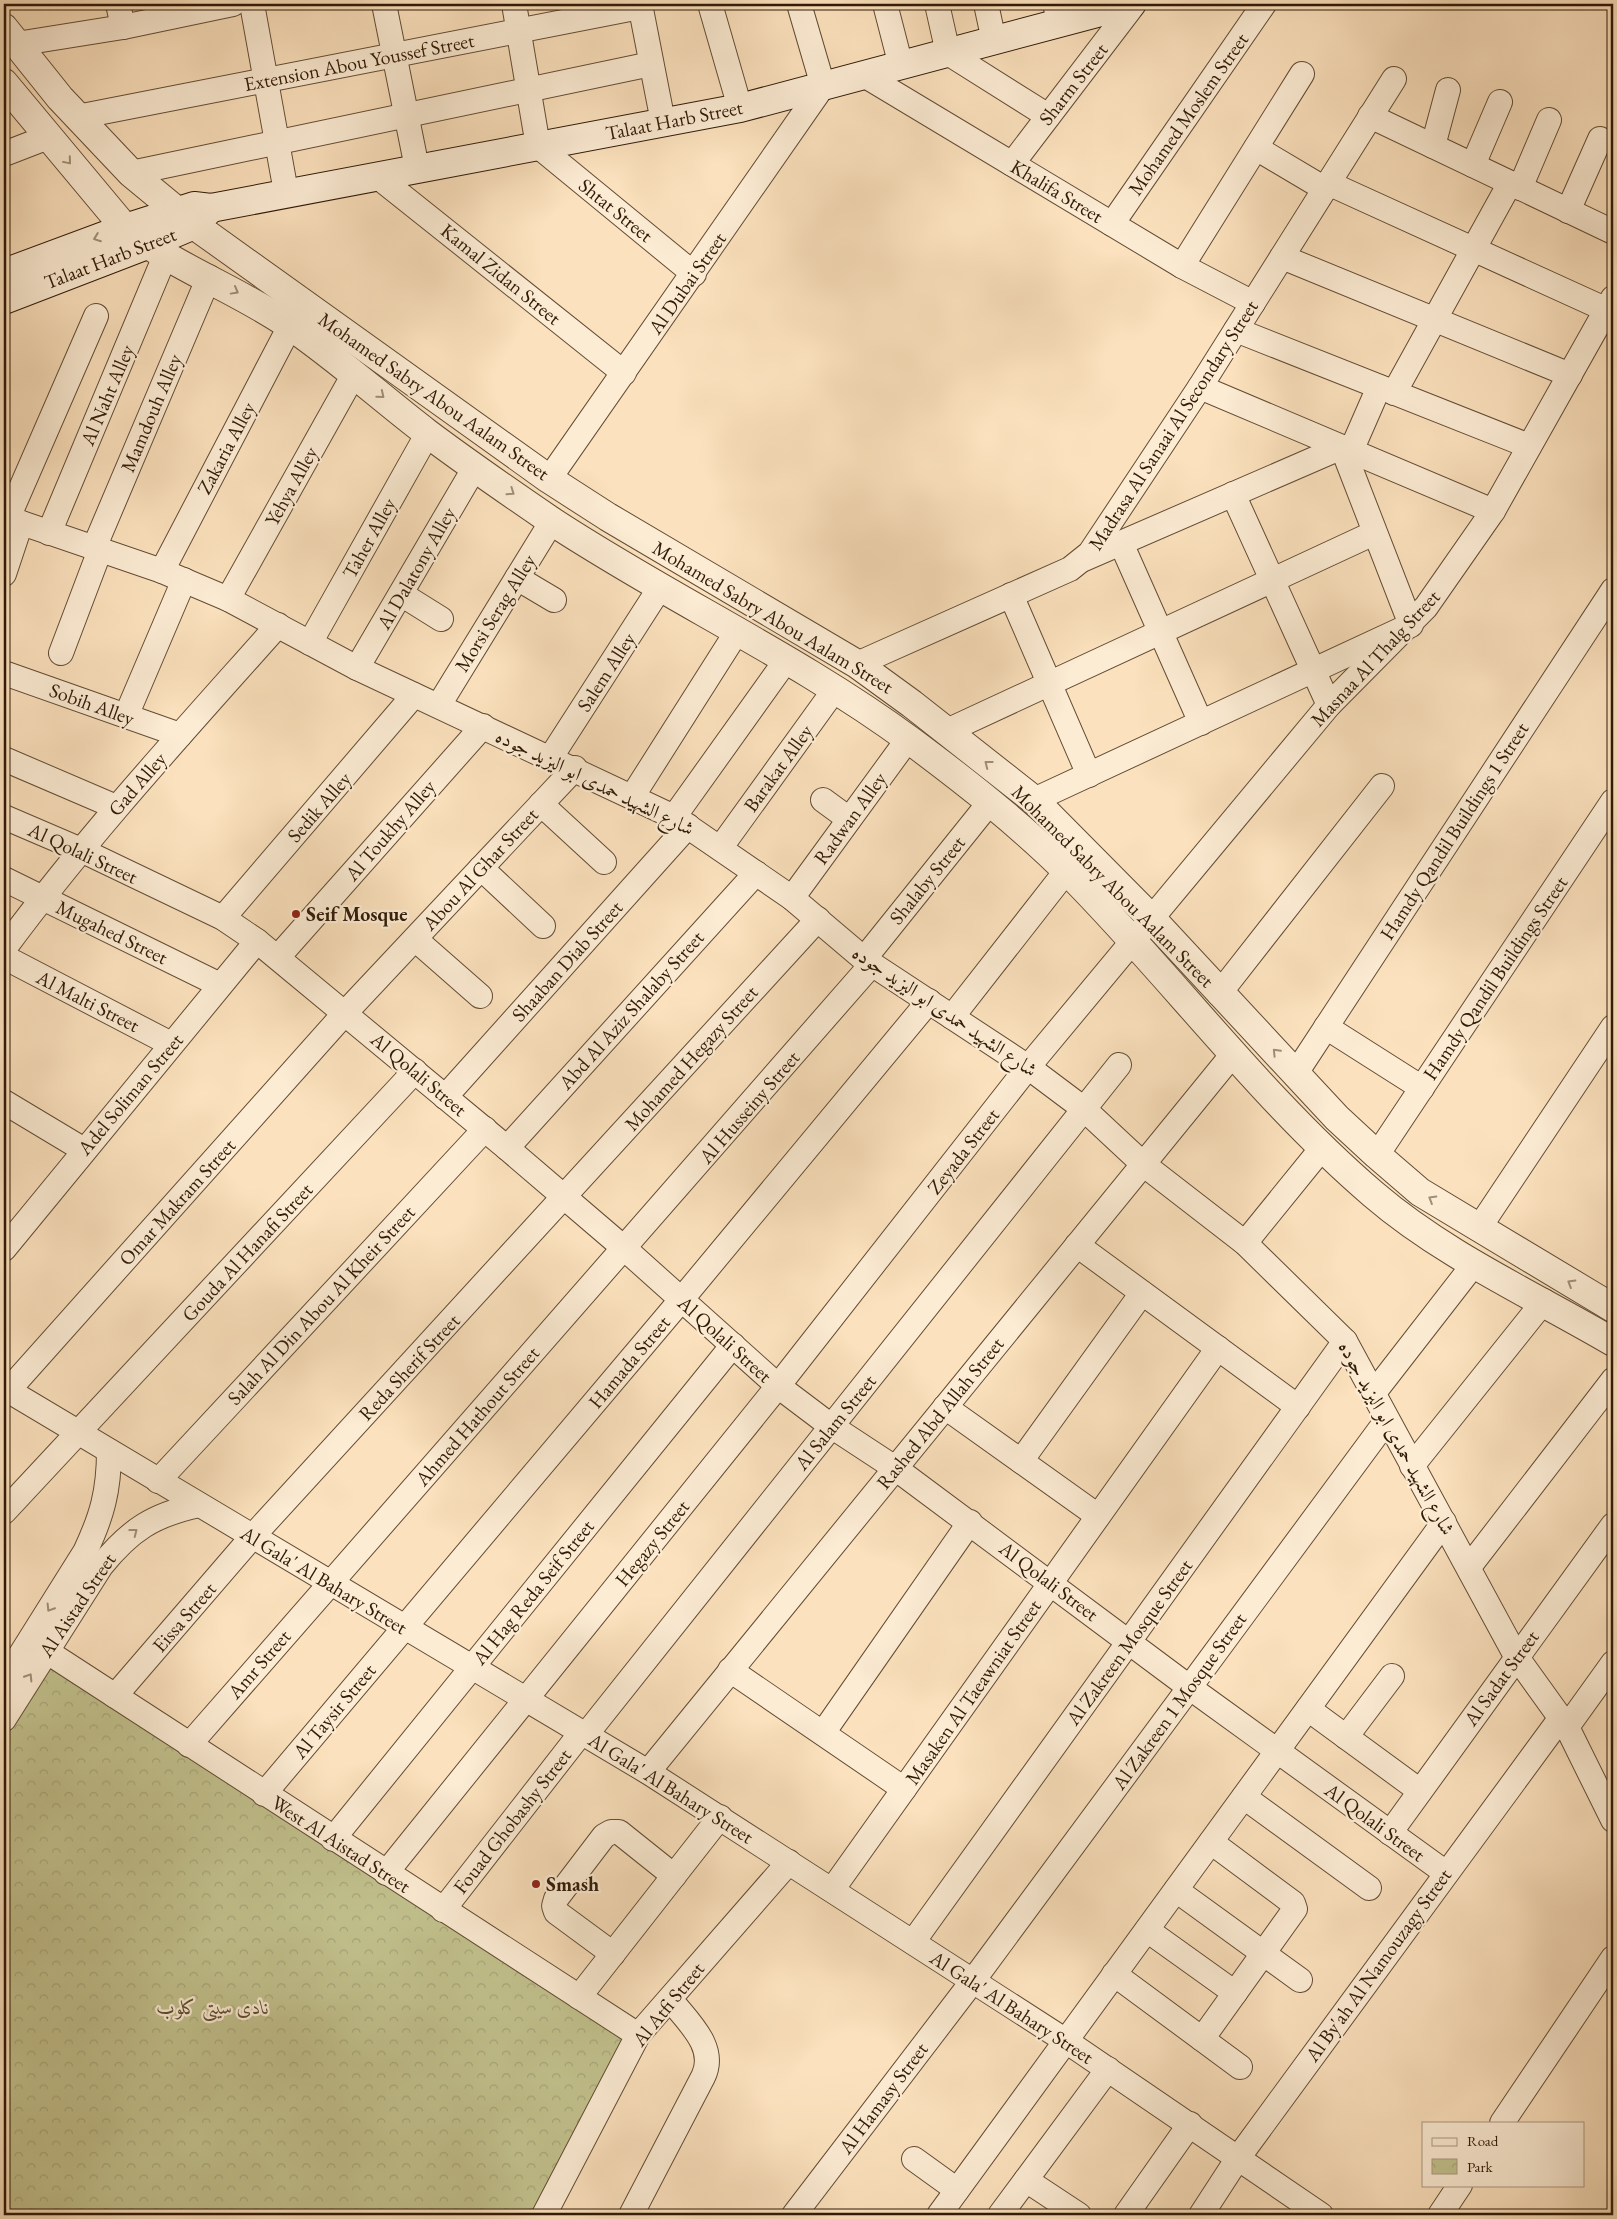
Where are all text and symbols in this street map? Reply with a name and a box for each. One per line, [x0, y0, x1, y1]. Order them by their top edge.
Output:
street label: Extension Abou Youssef Street [242, 27, 477, 97]
street label: Mohamed Moslem Street [1122, 27, 1254, 200]
street label: Sharm Street [1033, 37, 1114, 131]
street label: Talaat Harb Street [603, 94, 746, 146]
street label: Khalifa Street [1006, 153, 1109, 229]
one-way arrow [63, 155, 72, 164]
street label: Shtat Street [574, 172, 659, 248]
street label: Kamal Zidan Street [436, 217, 567, 331]
street label: Talaat Harb Street [40, 221, 180, 295]
street label: Al Dubai Street [642, 226, 732, 340]
one-way arrow [93, 232, 102, 242]
one-way arrow [229, 285, 238, 295]
street label: Madrasa Al Sanaai Al Secondary Street [1082, 294, 1264, 555]
street label: Mohamed Sabry Abou Aalam Street [313, 306, 555, 486]
street label: Al Naht Alley [74, 340, 140, 450]
street label: Mamdouh Alley [114, 350, 188, 476]
one-way arrow [375, 390, 384, 398]
street label: Zakaria Alley [191, 397, 261, 499]
street label: Yehya Alley [258, 441, 324, 530]
one-way arrow [506, 486, 515, 496]
street label: Taher Alley [336, 493, 402, 583]
street label: Al Dalatony Alley [370, 502, 462, 635]
street label: Mohamed Sabry Abou Aalam Street [648, 535, 899, 700]
street label: Morsi Serag Alley [448, 549, 542, 677]
street label: Masnaa Al Thalg Street [1305, 583, 1446, 732]
street label: Salem Alley [571, 627, 641, 717]
street label: Sobih Alley [46, 677, 138, 731]
street label: Hamdy Qandil Buildings 1 Street [1374, 717, 1535, 945]
street label: Barakat Alley [737, 719, 819, 817]
street label: شارع الشهيد حمدى ابو اليزيد جوده [489, 723, 699, 846]
street label: Gad Alley [102, 746, 172, 821]
one-way arrow [985, 761, 994, 770]
street label: Sedik Alley [281, 766, 357, 848]
street label: Radwan Alley [808, 766, 892, 869]
street label: Al Toukhy Alley [338, 774, 441, 887]
street label: Mohamed Sabry Abou Aalam Street [1006, 779, 1220, 993]
street label: Abou Al Ghar Street [416, 802, 544, 937]
street label: Al Qolali Street [23, 816, 143, 890]
street label: Shalaby Street [883, 830, 971, 930]
street label: Hamdy Qandil Buildings Street [1417, 870, 1574, 1085]
street label: Mugahed Street [52, 894, 173, 971]
street label: Shaaban Diab Street [506, 894, 629, 1027]
place label: Seif Mosque [306, 901, 408, 927]
marker: Seif Mosque [290, 908, 302, 920]
street label: Abd Al Aziz Shalaby Street [552, 925, 710, 1096]
street label: شارع الشهيد حمدى ابو اليزيد جوده [845, 939, 1043, 1087]
street label: Al Malti Street [31, 964, 145, 1038]
street label: Mohamed Hegazy Street [619, 979, 764, 1136]
street label: Al Qolali Street [365, 1025, 473, 1122]
street label: Adel Soliman Street [71, 1027, 189, 1161]
street label: Al Husseiny Street [692, 1045, 806, 1170]
one-way arrow [1273, 1049, 1282, 1058]
street label: Zeyada Street [921, 1102, 1005, 1199]
street label: Omar Makram Street [113, 1132, 242, 1271]
street label: Gouda Al Hanafi Street [176, 1177, 319, 1327]
one-way arrow [1429, 1196, 1438, 1206]
street label: Salah Al Din Abou Al Kheir Street [221, 1199, 421, 1410]
one-way arrow [1568, 1279, 1577, 1289]
street label: Al Qolali Street [672, 1289, 778, 1389]
street label: Reda Sherif Street [353, 1307, 466, 1426]
street label: Hamada Street [582, 1310, 676, 1414]
street label: Rashed Abd Allah Street [871, 1331, 1010, 1494]
street label: شارع الشهيد حمدى ابو اليزيد جوده [1328, 1336, 1461, 1542]
street label: Ahmed Hathout Street [409, 1340, 545, 1492]
street label: Al Salam Street [788, 1368, 882, 1476]
street label: Hegazy Street [609, 1494, 695, 1592]
street label: Al Hag Reda Seif Street [466, 1513, 600, 1671]
street label: Al Gala' Al Bahary Street [235, 1519, 413, 1640]
one-way arrow [128, 1528, 137, 1537]
street label: Al Qolali Street [993, 1535, 1104, 1627]
street label: Al Aistad Street [32, 1547, 122, 1663]
street label: Al Zakreen Mosque Street [1059, 1553, 1199, 1731]
street label: Eissa Street [146, 1576, 222, 1658]
street label: Masaken Al Taeawniat Street [899, 1594, 1047, 1790]
one-way arrow [46, 1603, 56, 1612]
street label: Al Zakreen 1 Mosque Street [1105, 1607, 1253, 1796]
street label: Amr Street [221, 1623, 297, 1705]
street label: Al Sadat Street [1457, 1624, 1545, 1732]
street label: Al Taysir Street [286, 1657, 382, 1765]
one-way arrow [23, 1674, 33, 1683]
street label: Al Gala' Al Bahary Street [583, 1726, 759, 1850]
street label: Fouad Ghobashy Street [447, 1742, 577, 1899]
street label: Al Qolali Street [1319, 1776, 1431, 1868]
street label: West Al Aistad Street [266, 1789, 416, 1899]
street label: Al By'ah Al Namouzagy Street [1298, 1863, 1457, 2068]
place label: Smash [546, 1871, 599, 1897]
marker: Smash [530, 1878, 542, 1890]
street label: Al Gala' Al Bahary Street [924, 1944, 1099, 2070]
street label: Al Atfi Street [625, 1956, 710, 2052]
park label: نادى سيتى كلوب [157, 1994, 269, 2022]
street label: Al Hamasy Street [832, 2036, 934, 2160]
legend [1422, 2122, 1584, 2186]
text: Road [1467, 2131, 1499, 2150]
text: Park [1467, 2157, 1494, 2176]

